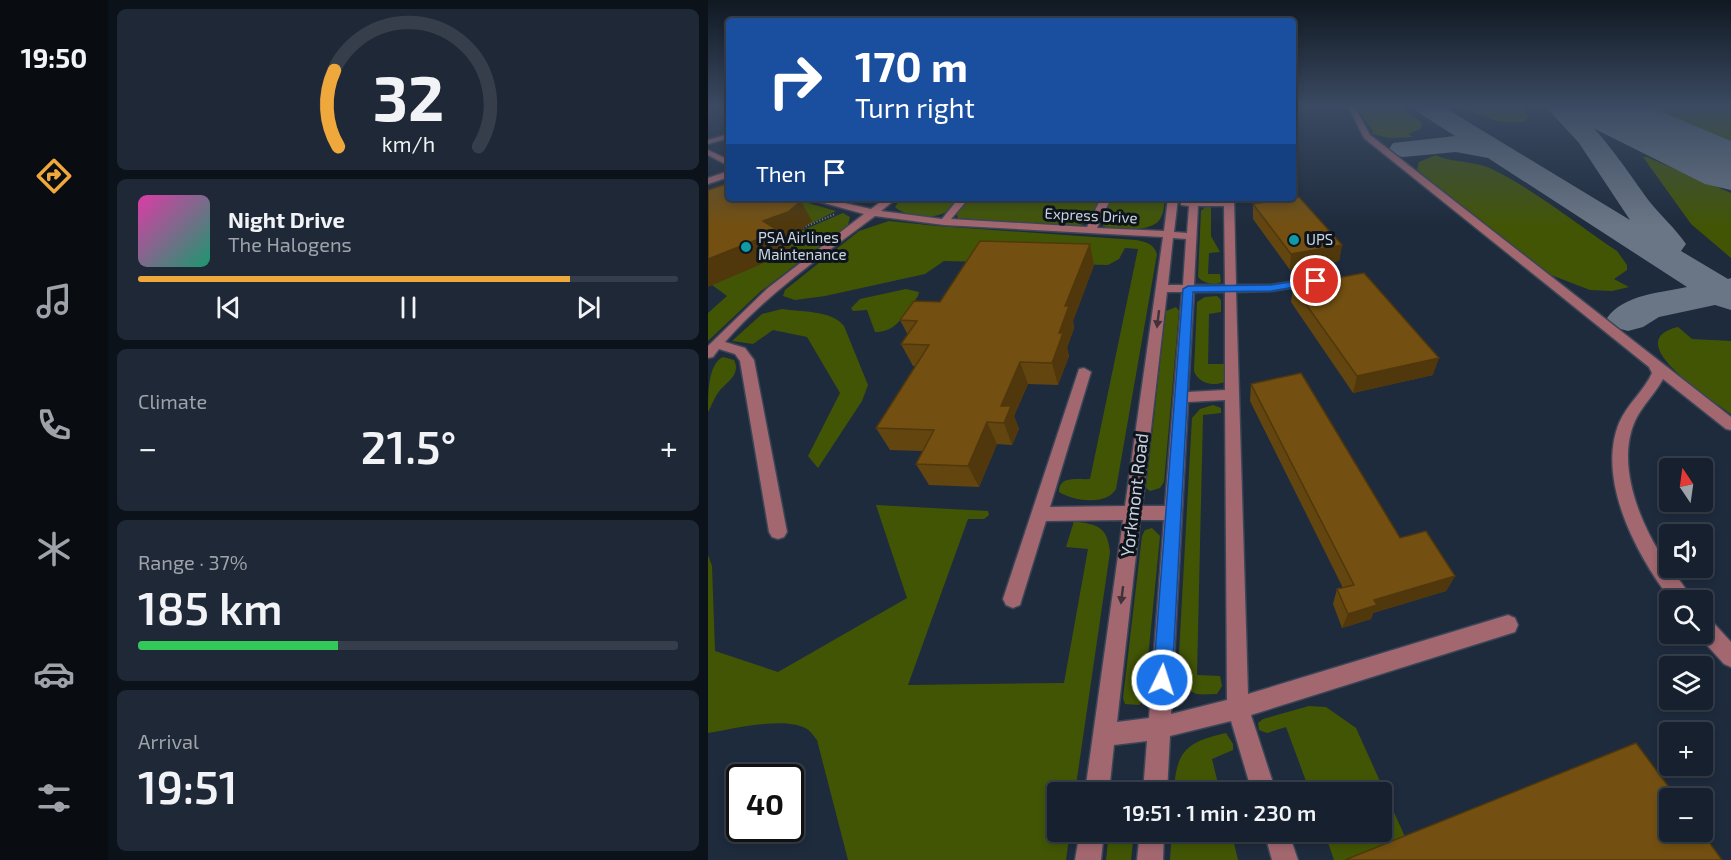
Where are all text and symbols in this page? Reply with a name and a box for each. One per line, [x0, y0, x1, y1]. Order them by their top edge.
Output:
text: 170 m [855, 40, 968, 90]
text: 19:50 [21, 41, 87, 73]
icon: right [756, 42, 834, 120]
text: 32 [372, 59, 444, 134]
text: Turn right [855, 91, 975, 123]
text: km/h [381, 131, 435, 156]
icon: directions [33, 155, 75, 197]
icon: arrive [818, 156, 851, 189]
text: Then [756, 160, 806, 186]
street label: Express Drive [1044, 204, 1138, 226]
text: Night Drive [228, 206, 345, 232]
place label: PSA Airlines Maintenance [758, 228, 847, 263]
place label: UPS [1306, 230, 1333, 248]
text: The Halogens [228, 232, 352, 256]
marker: UPS [1287, 233, 1301, 247]
marker: PSA Airlines Maintenance [739, 240, 753, 254]
pin [1290, 255, 1341, 306]
icon: arrive [1299, 264, 1332, 297]
icon: music [33, 280, 75, 322]
icon: previous [212, 291, 245, 324]
icon: pause [392, 291, 425, 324]
icon: next [572, 291, 605, 324]
one-way arrow [1153, 309, 1162, 328]
text: Climate [138, 389, 207, 413]
icon: phone [33, 404, 75, 446]
text: 21.5° [361, 419, 456, 473]
text: − [138, 427, 157, 467]
text: + [660, 427, 678, 467]
street label: Yorkmont Road [1116, 432, 1153, 558]
north arrow [1659, 458, 1713, 512]
map controls [1659, 458, 1713, 842]
button: sound [1659, 524, 1713, 578]
icon: climate [33, 528, 75, 570]
text: Range · 37% [138, 550, 248, 574]
text: 185 km [138, 580, 283, 634]
one-way arrow [1117, 586, 1127, 605]
button: search [1659, 590, 1713, 644]
position arrow [1130, 648, 1194, 712]
icon: car [33, 653, 75, 695]
button: layers [1659, 656, 1713, 710]
button: + [1659, 722, 1713, 776]
text: Arrival [138, 729, 199, 753]
text: 19:51 [138, 759, 238, 813]
speed limit sign: 40 [726, 764, 804, 842]
icon: filters [33, 777, 75, 819]
button: − [1659, 788, 1713, 842]
text: 19:51 · 1 min · 230 m [1123, 799, 1316, 825]

